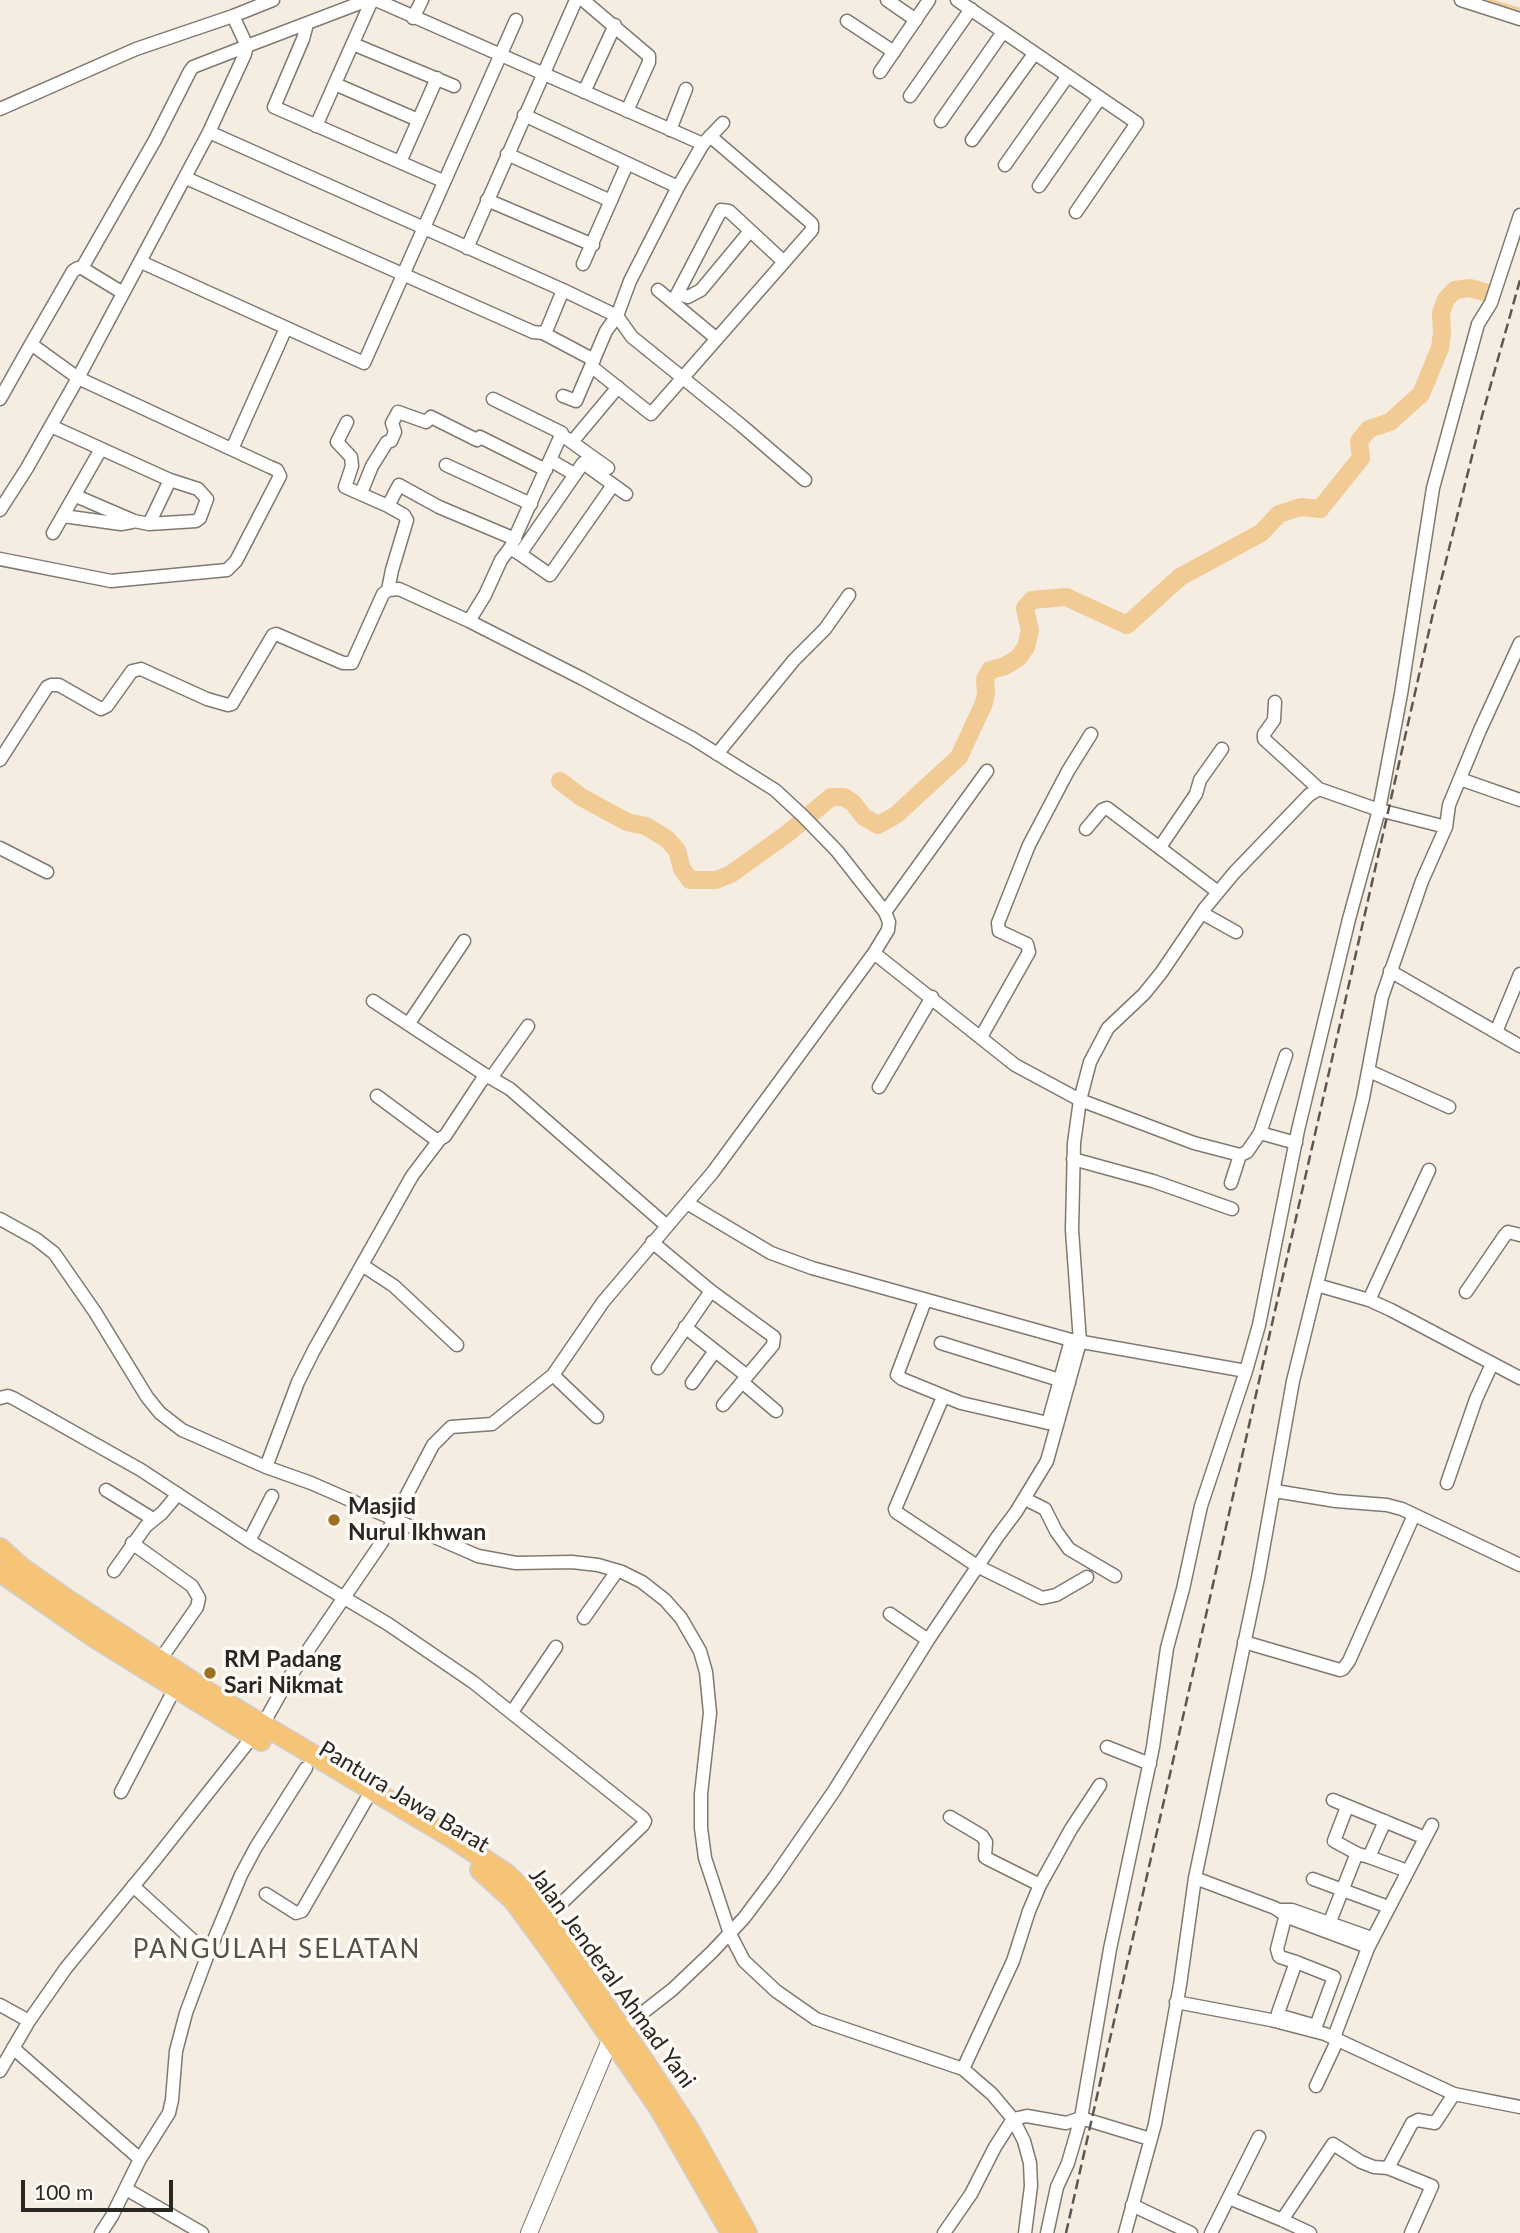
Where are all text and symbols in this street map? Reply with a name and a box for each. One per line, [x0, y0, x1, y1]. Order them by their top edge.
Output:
place label: Masjid Nurul Ikhwan [348, 1493, 486, 1547]
marker: Masjid Nurul Ikhwan [326, 1512, 342, 1528]
place label: RM Padang Sari Nikmat [224, 1646, 343, 1700]
marker: RM Padang Sari Nikmat [202, 1665, 218, 1681]
street label: Pantura Jawa Barat [314, 1735, 494, 1859]
street label: Jalan Jenderal Ahmad Yani [523, 1862, 701, 2094]
district label: PANGULAH SELATAN [135, 1934, 419, 1966]
scale bar [24, 2166, 177, 2210]
text: 100 m [34, 2179, 93, 2204]

